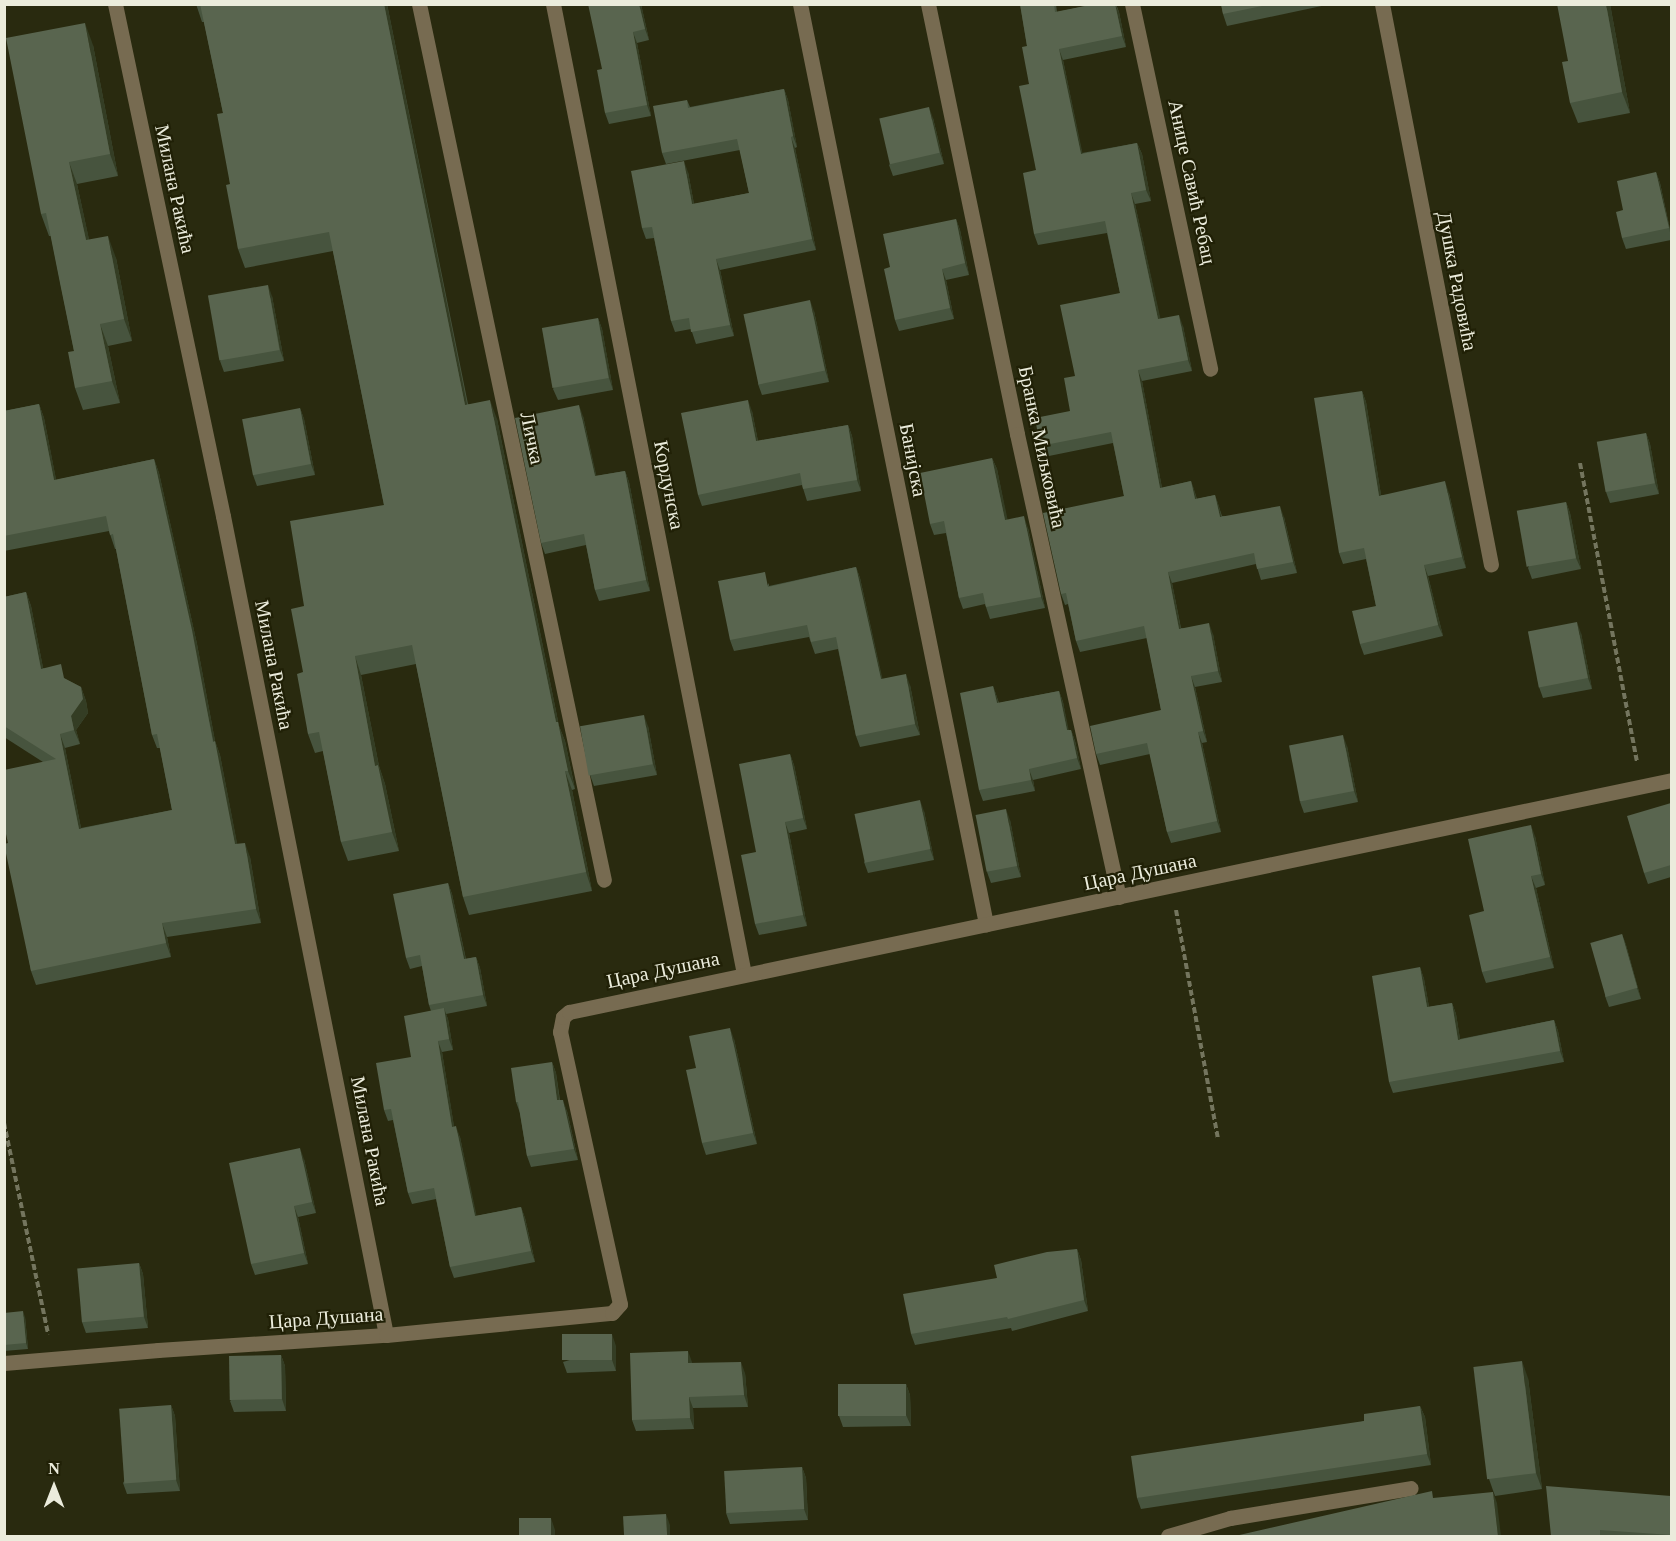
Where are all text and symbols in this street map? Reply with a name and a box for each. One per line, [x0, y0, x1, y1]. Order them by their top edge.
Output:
street label: Анице Савић Ребац [1163, 98, 1221, 266]
street label: Милана Ракића [150, 122, 200, 256]
street label: Душка Радовића [1432, 209, 1482, 353]
street label: Бранка Миљковића [1013, 364, 1071, 530]
street label: Личка [515, 410, 549, 466]
street label: Банијска [894, 421, 932, 499]
street label: Кордунска [649, 438, 689, 532]
street label: Милана Ракића [250, 598, 298, 732]
street label: Цара Душана [1081, 848, 1199, 896]
street label: Цара Душана [604, 946, 722, 994]
street label: Милана Ракића [346, 1074, 394, 1208]
street label: Цара Душана [268, 1302, 384, 1334]
north arrow [24, 1457, 84, 1517]
text: N [48, 1460, 60, 1477]

